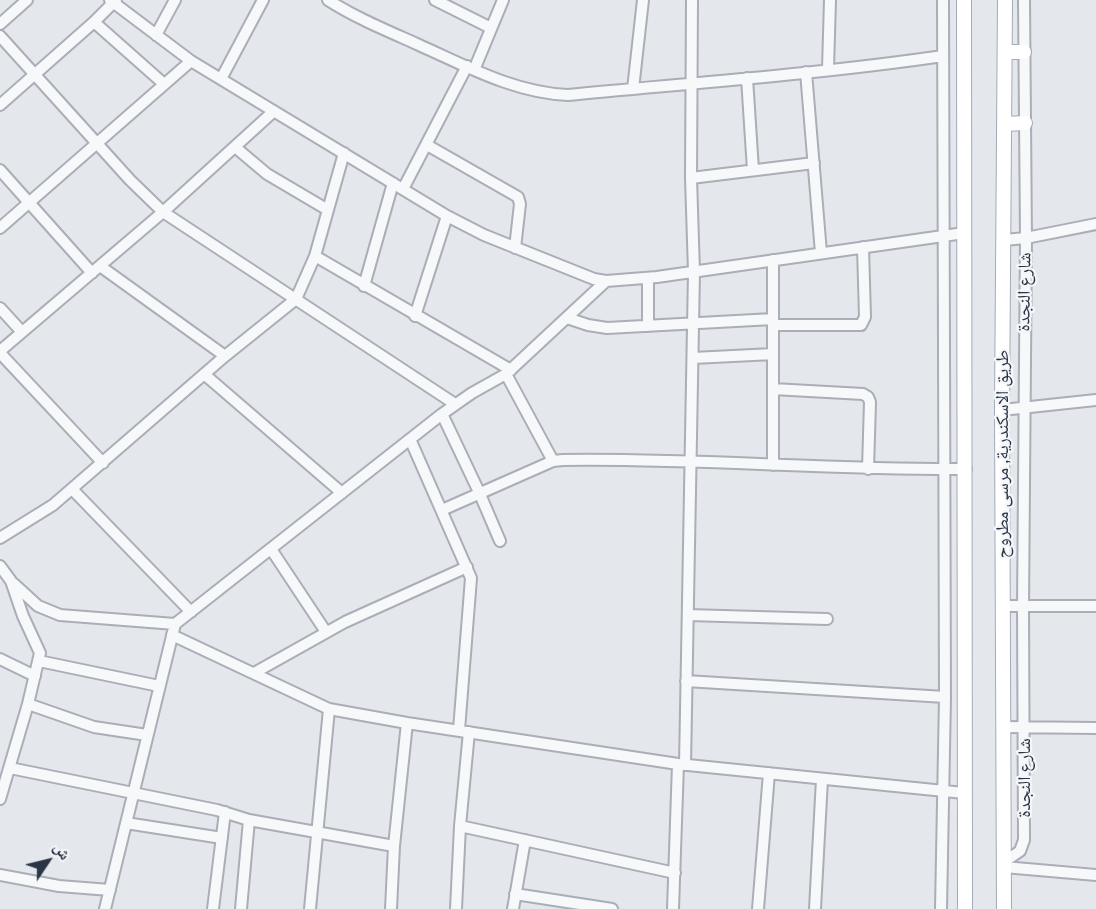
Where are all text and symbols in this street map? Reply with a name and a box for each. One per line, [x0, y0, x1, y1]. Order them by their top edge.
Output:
street label: شارع النجدة [1014, 252, 1036, 332]
street label: طريق الاسكندرية, مرسى مطروح [992, 350, 1014, 558]
street label: شارع النجدة [1014, 738, 1036, 818]
north arrow [18, 831, 78, 891]
text: ش [49, 837, 77, 864]

